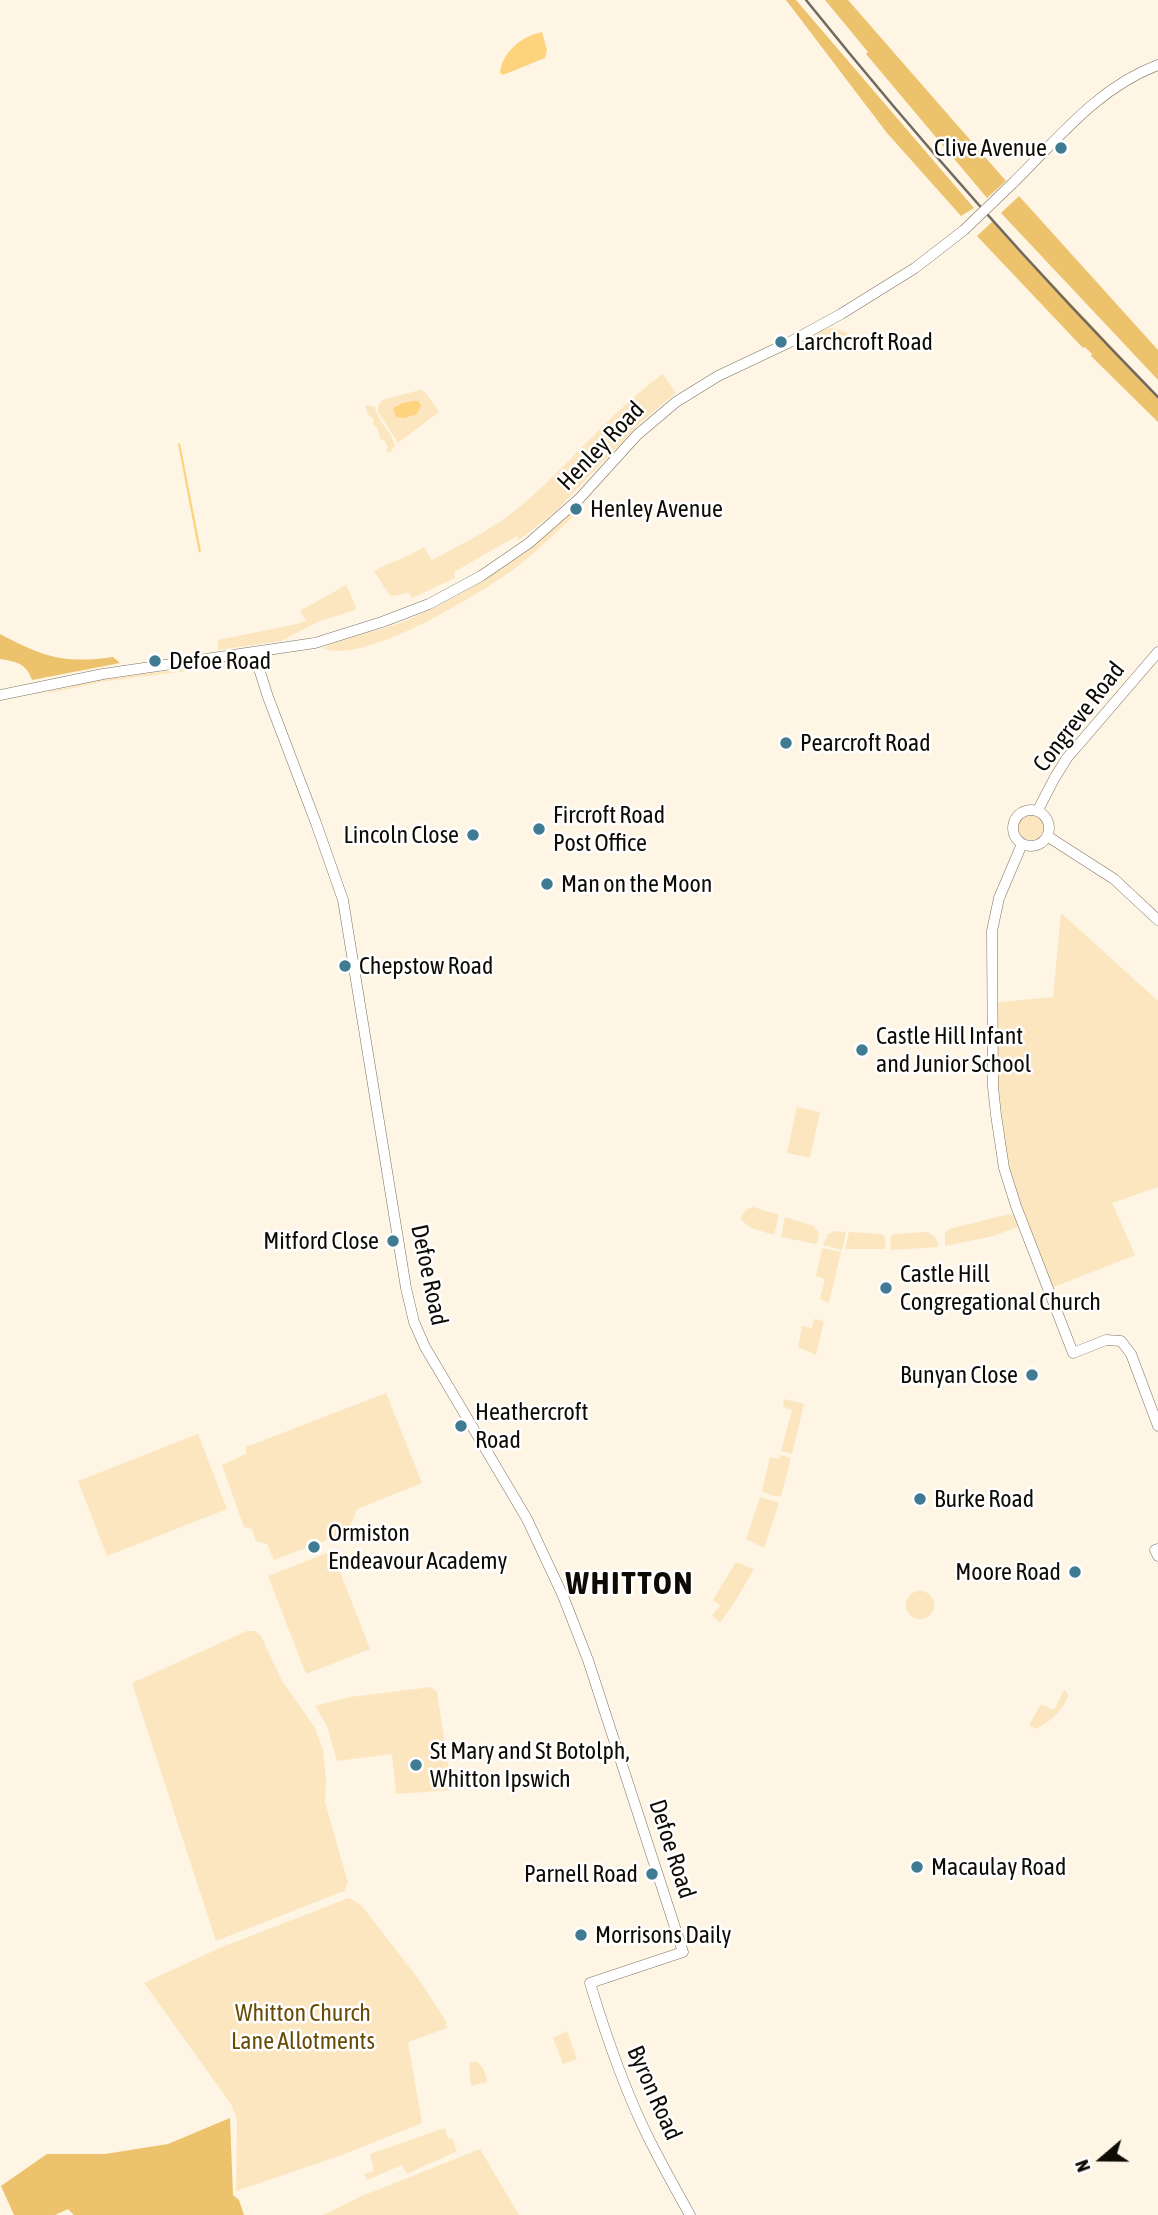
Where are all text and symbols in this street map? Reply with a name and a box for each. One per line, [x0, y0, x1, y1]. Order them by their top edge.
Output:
place label: Clive Avenue [934, 134, 1047, 162]
marker: Clive Avenue [1053, 140, 1069, 156]
place label: Larchcroft Road [795, 328, 933, 356]
marker: Larchcroft Road [773, 334, 789, 350]
street label: Henley Road [552, 396, 650, 496]
place label: Henley Avenue [590, 495, 723, 523]
marker: Henley Avenue [568, 501, 584, 517]
place label: Defoe Road [169, 647, 271, 675]
marker: Defoe Road [147, 653, 163, 669]
street label: Congreve Road [1027, 656, 1131, 778]
place label: Pearcroft Road [800, 729, 931, 757]
marker: Pearcroft Road [778, 735, 794, 751]
place label: Fircroft Road Post Office [553, 801, 665, 857]
place label: Lincoln Close [344, 821, 459, 849]
marker: Fircroft Road Post Office [531, 821, 547, 837]
marker: Lincoln Close [465, 827, 481, 843]
place label: Man on the Moon [561, 870, 712, 898]
marker: Man on the Moon [539, 876, 555, 892]
place label: Chepstow Road [359, 952, 493, 980]
marker: Chepstow Road [337, 958, 353, 974]
place label: Castle Hill Infant and Junior School [876, 1022, 1031, 1078]
marker: Castle Hill Infant and Junior School [854, 1042, 870, 1058]
street label: Defoe Road [404, 1222, 454, 1328]
place label: Mitford Close [263, 1227, 379, 1255]
marker: Mitford Close [385, 1233, 401, 1249]
place label: Castle Hill Congregational Church [900, 1260, 1101, 1316]
marker: Castle Hill Congregational Church [878, 1280, 894, 1296]
place label: Bunyan Close [900, 1361, 1018, 1389]
marker: Bunyan Close [1024, 1367, 1040, 1383]
place label: Heathercroft Road [475, 1398, 588, 1454]
marker: Heathercroft Road [453, 1418, 469, 1434]
place label: Burke Road [934, 1485, 1034, 1513]
marker: Burke Road [912, 1491, 928, 1507]
place label: Ormiston Endeavour Academy [328, 1519, 507, 1575]
marker: Ormiston Endeavour Academy [306, 1539, 322, 1555]
place label: Moore Road [955, 1558, 1061, 1586]
marker: Moore Road [1067, 1564, 1083, 1580]
district label: WHITTON [566, 1565, 694, 1603]
place label: St Mary and St Botolph, Whitton Ipswich [430, 1737, 630, 1793]
marker: St Mary and St Botolph, Whitton Ipswich [408, 1757, 424, 1773]
street label: Defoe Road [643, 1796, 701, 1902]
place label: Macaulay Road [931, 1853, 1066, 1881]
marker: Macaulay Road [909, 1859, 925, 1875]
place label: Parnell Road [524, 1860, 638, 1888]
marker: Parnell Road [644, 1866, 660, 1882]
place label: Morrisons Daily [595, 1921, 731, 1949]
marker: Morrisons Daily [573, 1927, 589, 1943]
park label: Whitton Church Lane Allotments [231, 1999, 375, 2055]
street label: Byron Road [620, 2041, 688, 2145]
north arrow [1067, 2124, 1137, 2194]
text: N [1070, 2157, 1095, 2175]

